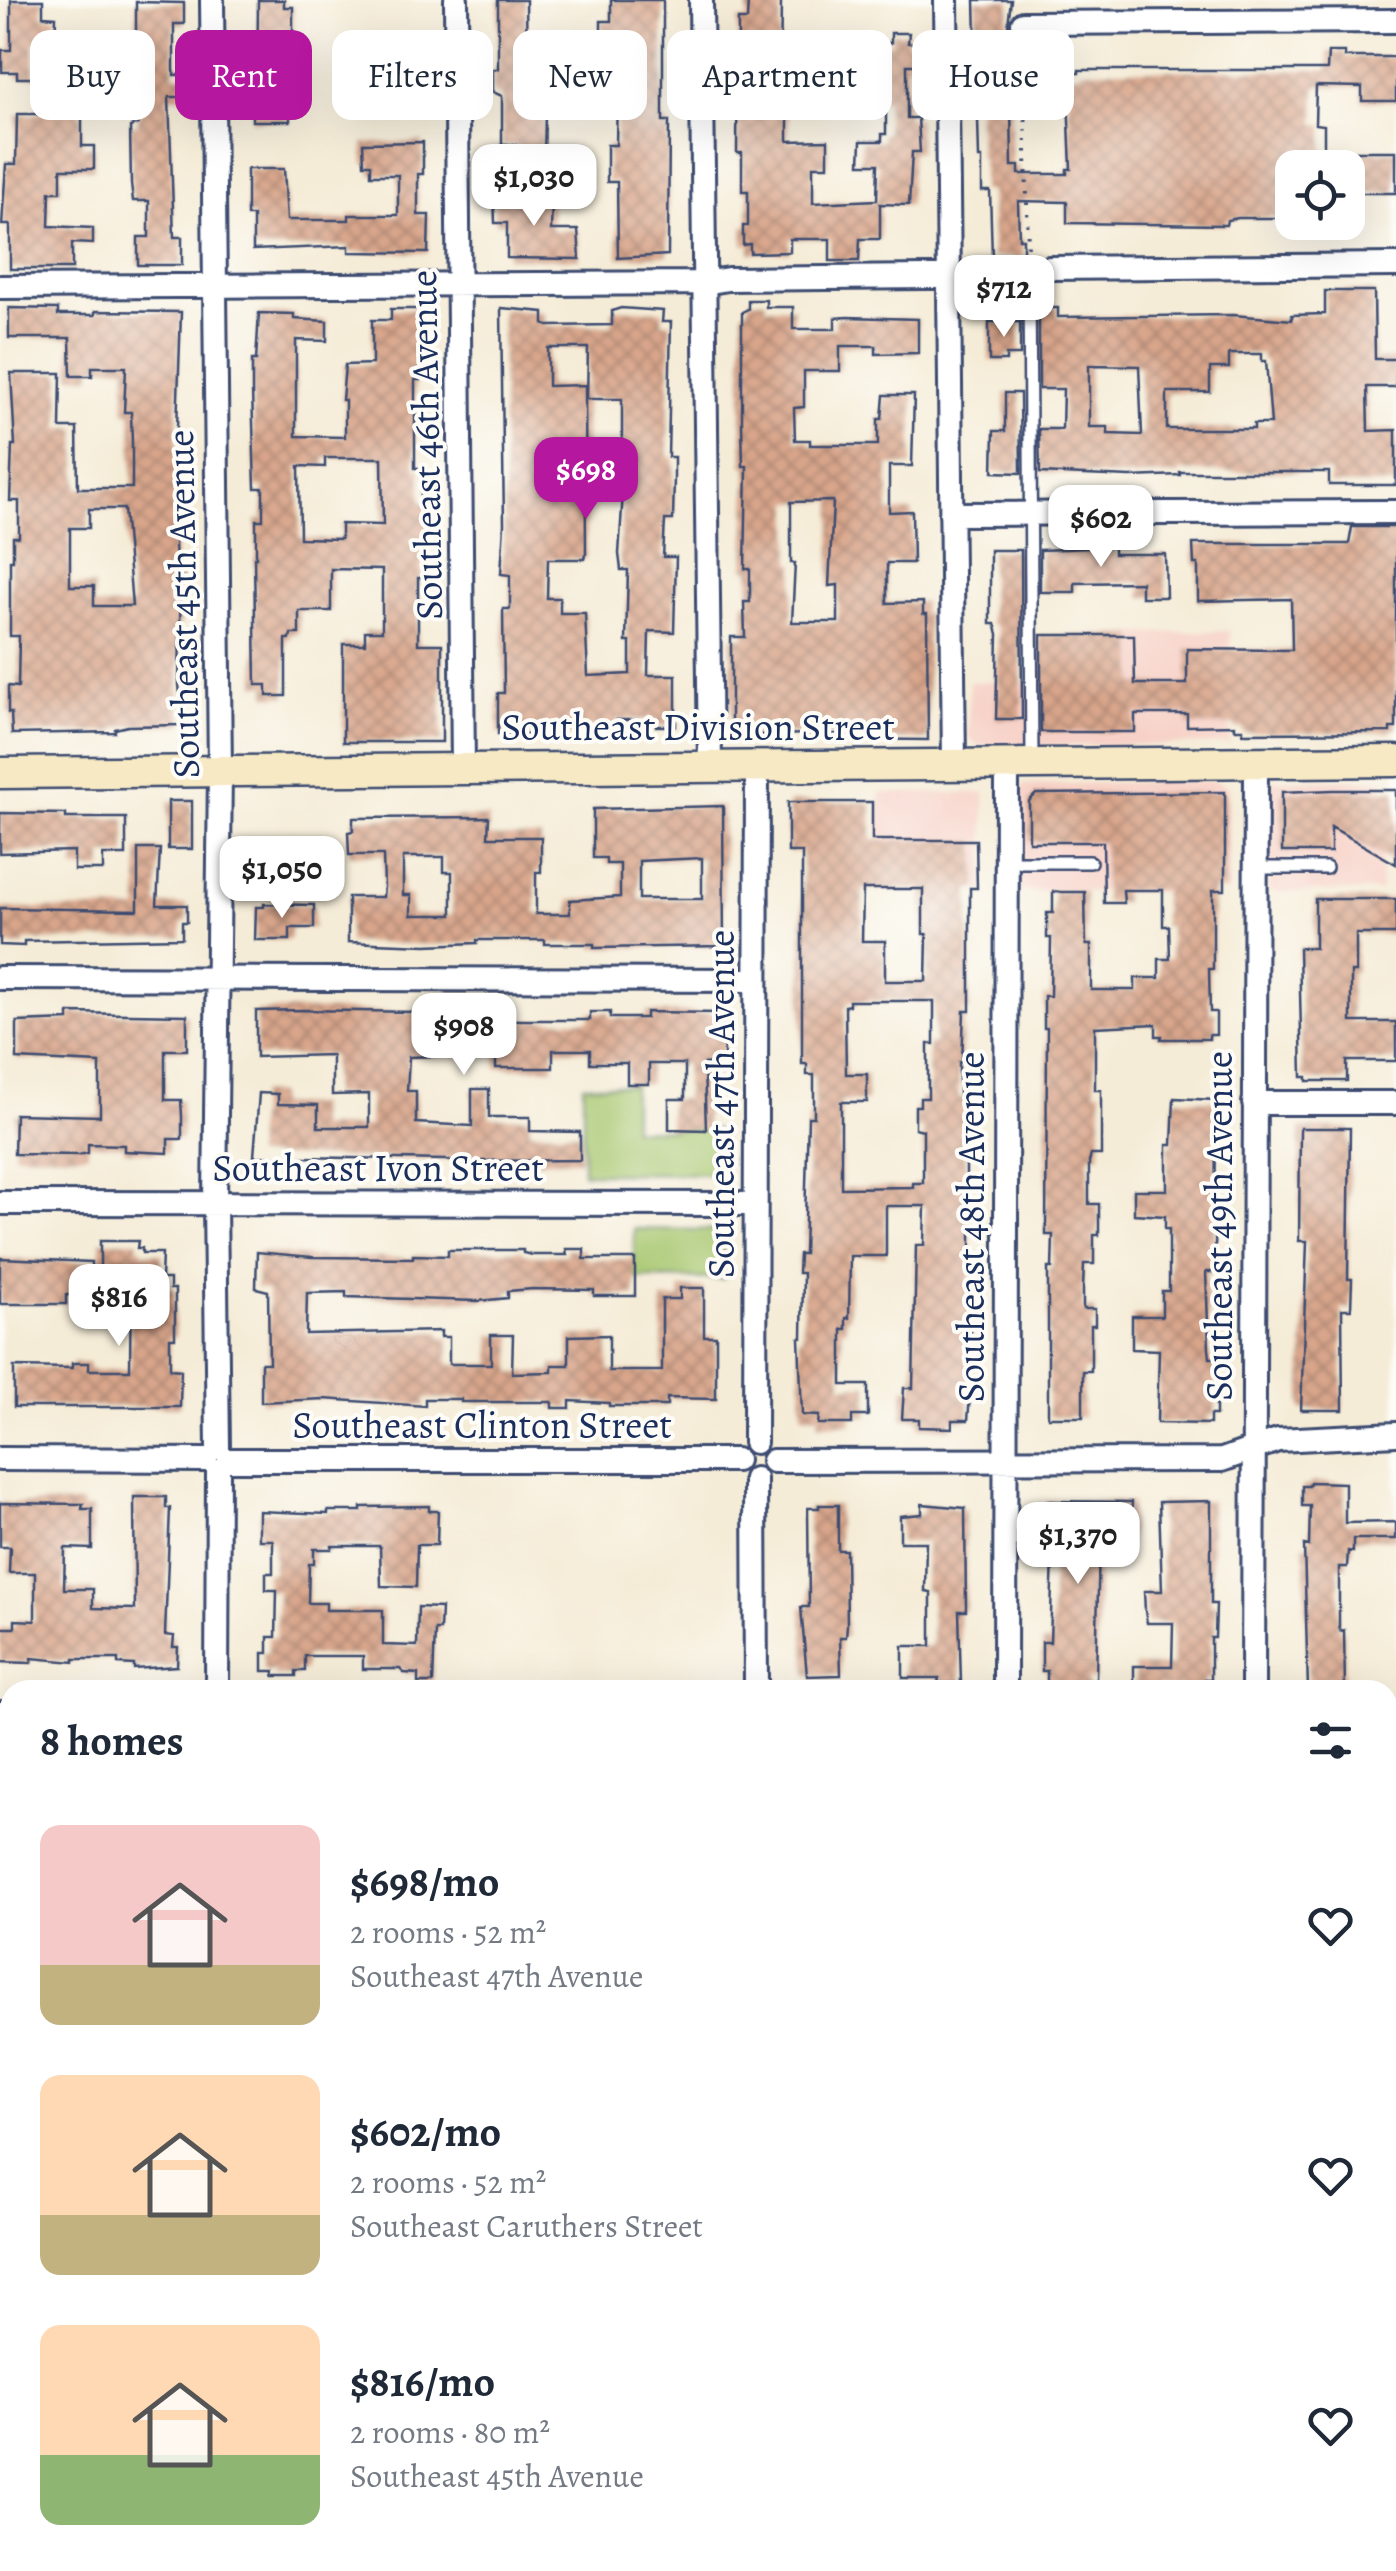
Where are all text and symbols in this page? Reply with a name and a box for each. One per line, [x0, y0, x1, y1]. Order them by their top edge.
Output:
chip: Buy [30, 30, 155, 120]
chip: Rent [175, 30, 312, 120]
chip: Filters [332, 30, 493, 120]
chip: New [513, 30, 647, 120]
chip: Apartment [667, 30, 892, 120]
chip: House [912, 30, 1074, 120]
pin: $1,030 [453, 144, 615, 229]
map controls [1275, 150, 1365, 240]
button: locate [1275, 150, 1365, 240]
text: $1,030 [494, 154, 574, 198]
pin: $712 [945, 255, 1063, 340]
text: $712 [976, 265, 1032, 309]
street label: Southeast 46th Avenue [397, 270, 455, 620]
street label: Southeast 45th Avenue [154, 429, 212, 779]
pin: $698 [527, 437, 645, 522]
text: $698 [556, 447, 616, 491]
pin: $602 [1042, 485, 1160, 570]
text: $602 [1070, 495, 1132, 539]
street label: Southeast Division Street [501, 701, 895, 753]
pin: $1,050 [201, 836, 363, 921]
text: $1,050 [242, 846, 322, 890]
street label: Southeast 47th Avenue [695, 930, 747, 1278]
pin: $908 [405, 993, 523, 1078]
text: $908 [433, 1003, 495, 1047]
street label: Southeast 49th Avenue [1193, 1051, 1245, 1401]
street label: Southeast 48th Avenue [945, 1052, 997, 1402]
street label: Southeast Ivon Street [212, 1142, 544, 1194]
pin: $816 [60, 1264, 178, 1349]
text: $816 [91, 1274, 147, 1318]
street label: Southeast Clinton Street [292, 1399, 672, 1451]
pin: $1,370 [997, 1502, 1159, 1587]
text: $1,370 [1039, 1512, 1117, 1556]
text: 8 homes [40, 1712, 184, 1769]
icon: filters [1303, 1713, 1358, 1768]
text: $698/mo [350, 1853, 499, 1910]
icon: home [120, 1865, 240, 1985]
icon: heart [1303, 1898, 1358, 1953]
text: 2 rooms · 52 m² [350, 1910, 546, 1954]
text: Southeast 47th Avenue [350, 1954, 643, 1998]
text: $602/mo [350, 2103, 501, 2160]
icon: home [120, 2115, 240, 2235]
icon: heart [1303, 2148, 1358, 2203]
text: 2 rooms · 52 m² [350, 2160, 546, 2204]
text: Southeast Caruthers Street [350, 2204, 703, 2248]
text: $816/mo [350, 2353, 495, 2410]
icon: home [120, 2365, 240, 2485]
icon: heart [1303, 2398, 1358, 2453]
text: 2 rooms · 80 m² [350, 2410, 550, 2454]
text: Southeast 45th Avenue [350, 2454, 644, 2498]

